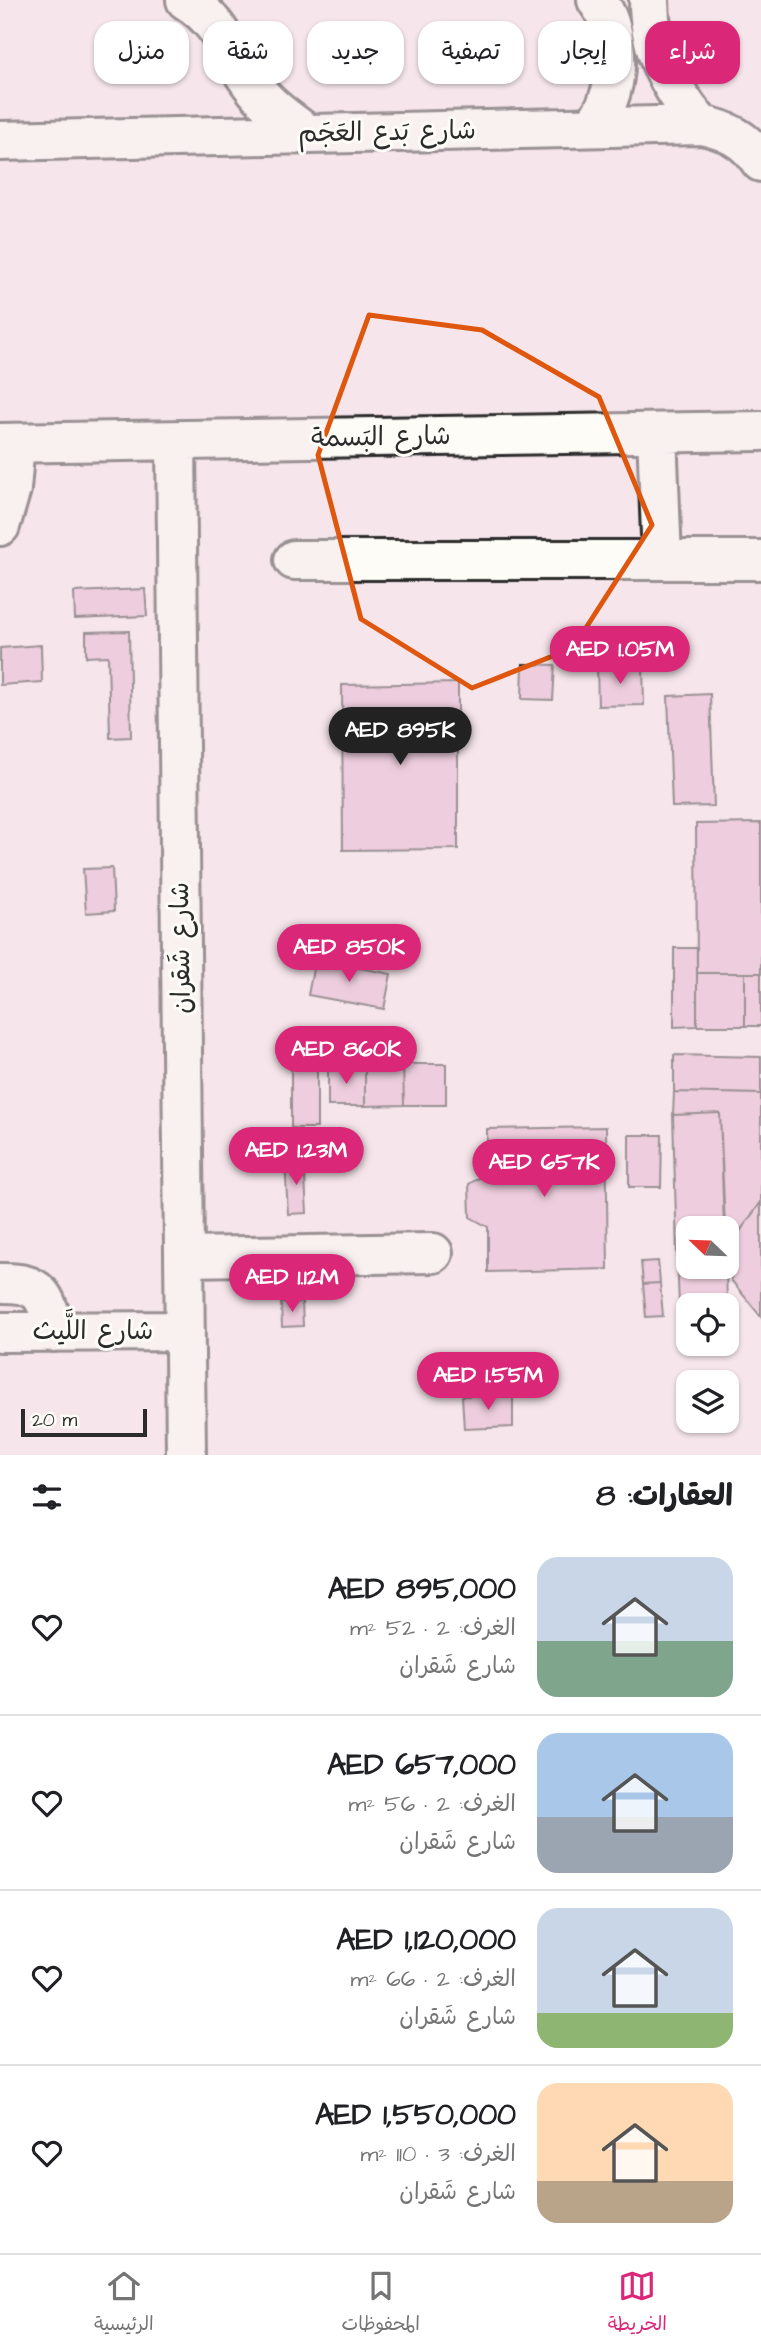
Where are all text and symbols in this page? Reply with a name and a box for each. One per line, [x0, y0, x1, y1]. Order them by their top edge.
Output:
chip: منزل [94, 21, 189, 84]
chip: شقة [203, 21, 293, 84]
chip: جديد [307, 21, 404, 84]
chip: تصفية [418, 21, 524, 84]
chip: إيجار [538, 21, 631, 84]
chip: شراء [645, 21, 740, 84]
street label: شارع بَدع العَجَم [298, 112, 476, 153]
street label: شارع البَسمة [311, 418, 451, 456]
pin: AED 1.05M [540, 626, 700, 686]
text: AED 1.05M [566, 633, 674, 665]
pin: AED 895K [328, 708, 472, 767]
text: AED 895K [345, 714, 455, 746]
street label: شارع شَقران [162, 882, 200, 1014]
pin: AED 850K [277, 925, 421, 984]
text: AED 850K [293, 931, 405, 963]
pin: AED 860K [274, 1026, 418, 1086]
text: AED 860K [291, 1033, 401, 1065]
pin: AED 1.23M [216, 1128, 376, 1187]
text: AED 1.23M [245, 1134, 347, 1166]
pin: AED 657K [472, 1140, 616, 1199]
text: AED 657K [488, 1146, 600, 1178]
north arrow [676, 1216, 738, 1279]
map controls [676, 1216, 739, 1433]
pin: AED 1.12M [212, 1254, 372, 1314]
text: AED 1.12M [245, 1261, 339, 1293]
button: locate [676, 1293, 739, 1356]
street label: شارع اللَّيث [33, 1308, 153, 1349]
pin: AED 1.55M [408, 1352, 568, 1412]
text: AED 1.55M [433, 1359, 543, 1391]
button: layers [676, 1370, 739, 1433]
scale bar [21, 1406, 147, 1438]
text: 20 m [32, 1407, 77, 1434]
text: العقارات: 8 [596, 1475, 733, 1517]
icon: filters [28, 1478, 66, 1516]
text: AED 895,000 [328, 1568, 516, 1610]
icon: home [593, 1585, 677, 1669]
icon: heart [28, 1608, 66, 1646]
text: الغرف: 2 · 52 m² [350, 1612, 516, 1644]
text: شارع شَقران [399, 1650, 516, 1682]
text: AED 657,000 [327, 1744, 516, 1786]
icon: home [593, 1761, 677, 1845]
icon: heart [28, 1784, 66, 1822]
text: الغرف: 2 · 56 m² [349, 1788, 516, 1820]
text: شارع شَقران [399, 1826, 516, 1858]
text: AED 1,120,000 [336, 1919, 516, 1961]
icon: home [593, 1936, 677, 2020]
icon: heart [28, 1959, 66, 1997]
text: الغرف: 2 · 66 m² [350, 1963, 516, 1995]
text: شارع شَقران [399, 2001, 516, 2033]
text: AED 1,550,000 [315, 2094, 516, 2136]
icon: home [593, 2111, 677, 2195]
icon: heart [28, 2134, 66, 2172]
text: الغرف: 3 · 110 m² [360, 2138, 516, 2170]
text: شارع شَقران [399, 2176, 516, 2208]
tab: الرئيسية [94, 2267, 154, 2340]
tab: المحفوظات [342, 2267, 420, 2340]
tab: الخريطة [608, 2267, 667, 2340]

